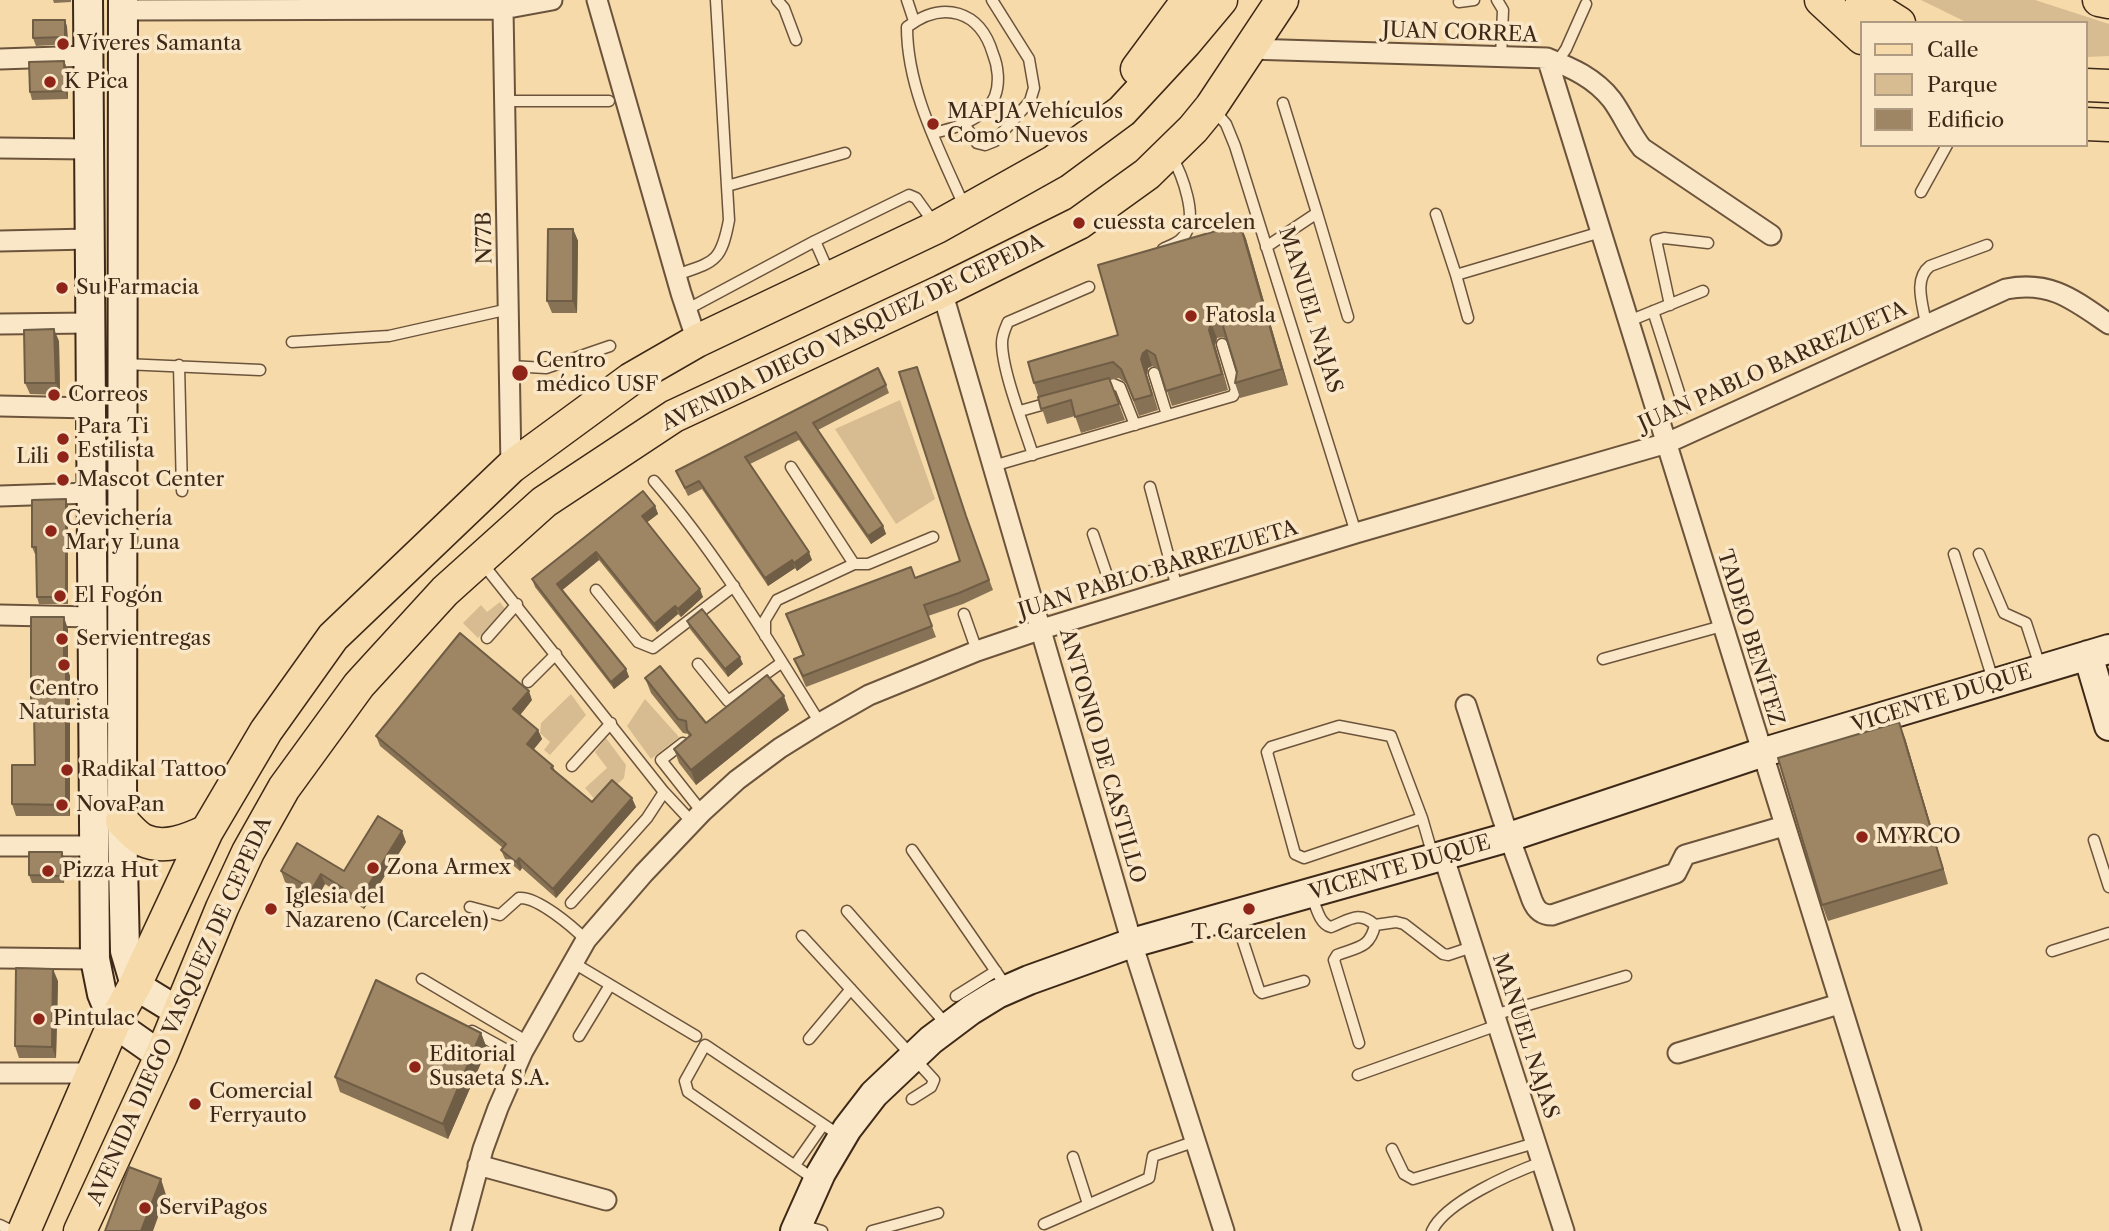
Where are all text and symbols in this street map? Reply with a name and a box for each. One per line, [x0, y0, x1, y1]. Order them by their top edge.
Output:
street label: JUAN CORREA [1382, 18, 1538, 48]
legend [1860, 21, 2088, 147]
place label: Víveres Samanta [77, 31, 242, 57]
marker: Víveres Samanta [55, 36, 71, 52]
text: Calle [1927, 37, 1979, 62]
place label: K Pica [64, 69, 128, 95]
text: Parque [1927, 72, 1998, 97]
marker: K Pica [42, 74, 58, 90]
place label: MAPJA Vehículos Como Nuevos [947, 99, 1123, 149]
text: Edificio [1927, 107, 2004, 132]
marker: MAPJA Vehículos Como Nuevos [925, 116, 941, 132]
place label: cuessta carcelen [1093, 210, 1256, 236]
street label: N77B [472, 211, 498, 265]
marker: cuessta carcelen [1071, 215, 1087, 231]
street label: MANUEL NAJAS [1273, 224, 1347, 396]
street label: AVENIDA DIEGO VASQUEZ DE CEPEDA [658, 229, 1048, 437]
place label: Su Farmacia [76, 275, 199, 301]
marker: Su Farmacia [54, 280, 70, 296]
street label: JUAN PABLO BARREZUETA [1635, 296, 1911, 438]
place label: Fatosla [1205, 303, 1276, 329]
marker: Fatosla [1183, 308, 1199, 324]
place label: Centro médico USF [536, 348, 658, 398]
marker: Centro médico USF [510, 363, 530, 383]
place label: Correos [68, 382, 148, 408]
marker: Correos [46, 387, 62, 403]
place label: Para Ti Estilista [77, 414, 154, 464]
marker: Para Ti Estilista [55, 431, 71, 447]
place label: Lili [16, 444, 49, 470]
marker: Lili [55, 449, 71, 465]
place label: Mascot Center [77, 467, 224, 493]
marker: Mascot Center [55, 472, 71, 488]
place label: Cevichería Mar y Luna [65, 506, 180, 556]
street label: JUAN PABLO BARREZUETA [1015, 515, 1301, 625]
marker: Cevichería Mar y Luna [43, 523, 59, 539]
street label: TADEO BENÍTEZ [1711, 547, 1789, 729]
place label: El Fogón [74, 583, 163, 609]
marker: El Fogón [52, 588, 68, 604]
place label: Servientregas [76, 626, 211, 652]
street label: ANTONIO DE CASTILLO [1054, 626, 1150, 886]
marker: Servientregas [54, 631, 70, 647]
marker: Centro Naturista [56, 657, 72, 673]
street label: VICENTE DUQUE [1849, 660, 2035, 738]
place label: Centro Naturista [18, 676, 110, 726]
place label: Radikal Tattoo [81, 757, 227, 783]
marker: Radikal Tattoo [59, 762, 75, 778]
place label: NovaPan [76, 792, 165, 818]
marker: NovaPan [54, 797, 70, 813]
street label: AVENIDA DIEGO VASQUEZ DE CEPEDA [83, 813, 277, 1209]
place label: MYRCO [1876, 824, 1961, 850]
marker: MYRCO [1854, 829, 1870, 845]
street label: VICENTE DUQUE [1306, 830, 1494, 906]
place label: Zona Armex [387, 855, 511, 881]
place label: Pizza Hut [62, 858, 159, 884]
marker: Zona Armex [365, 860, 381, 876]
marker: Pizza Hut [40, 863, 56, 879]
place label: Iglesia del Nazareno (Carcelen) [285, 884, 489, 934]
marker: Iglesia del Nazareno (Carcelen) [263, 901, 279, 917]
marker: T. Carcelen [1241, 901, 1257, 917]
place label: T. Carcelen [1191, 920, 1307, 946]
street label: MANUEL NAJAS [1486, 950, 1564, 1122]
place label: Pintulac [53, 1006, 135, 1032]
marker: Pintulac [31, 1011, 47, 1027]
place label: Editorial Susaeta S.A. [429, 1042, 550, 1092]
marker: Editorial Susaeta S.A. [407, 1059, 423, 1075]
place label: Comercial Ferryauto [209, 1079, 313, 1129]
marker: Comercial Ferryauto [187, 1096, 203, 1112]
place label: ServiPagos [159, 1195, 268, 1221]
marker: ServiPagos [137, 1200, 153, 1216]

